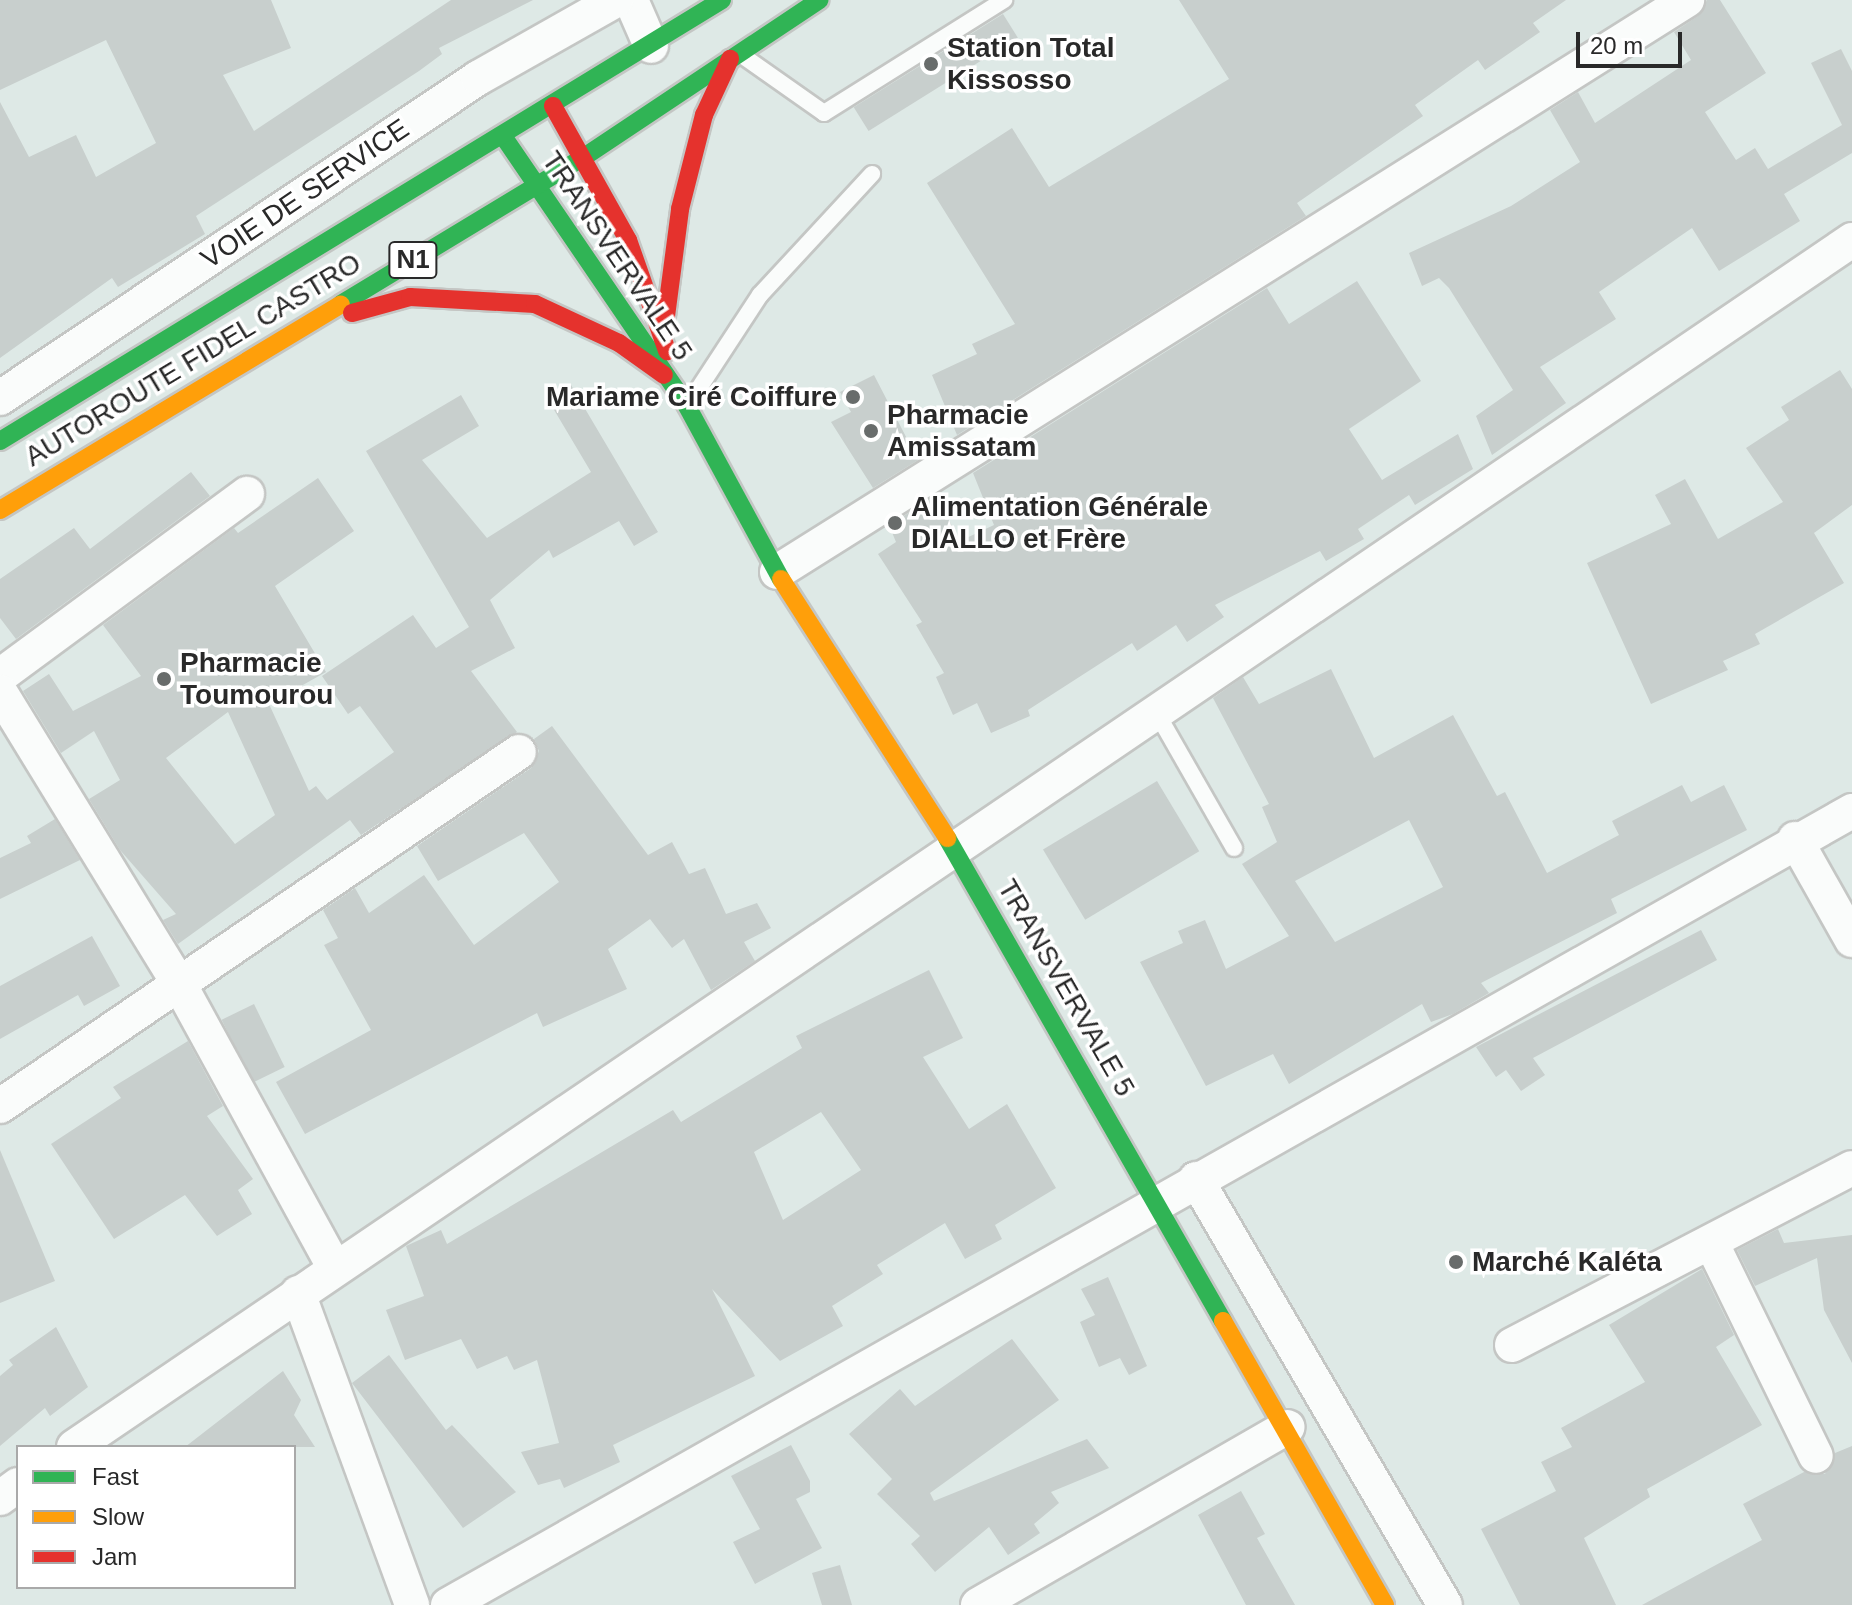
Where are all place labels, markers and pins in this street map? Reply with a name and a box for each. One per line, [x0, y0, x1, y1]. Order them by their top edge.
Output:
place label: Station Total Kissosso [947, 31, 1114, 97]
marker: Station Total Kissosso [922, 55, 940, 73]
place label: Mariame Ciré Coiffure [546, 380, 837, 414]
marker: Mariame Ciré Coiffure [844, 388, 862, 406]
place label: Pharmacie Amissatam [887, 398, 1036, 464]
marker: Pharmacie Amissatam [862, 422, 880, 440]
place label: Alimentation Générale DIALLO et Frère [911, 490, 1208, 556]
marker: Alimentation Générale DIALLO et Frère [886, 514, 904, 532]
place label: Pharmacie Toumourou [180, 646, 333, 712]
marker: Pharmacie Toumourou [155, 670, 173, 688]
place label: Marché Kaléta [1472, 1245, 1662, 1279]
marker: Marché Kaléta [1447, 1253, 1465, 1271]

